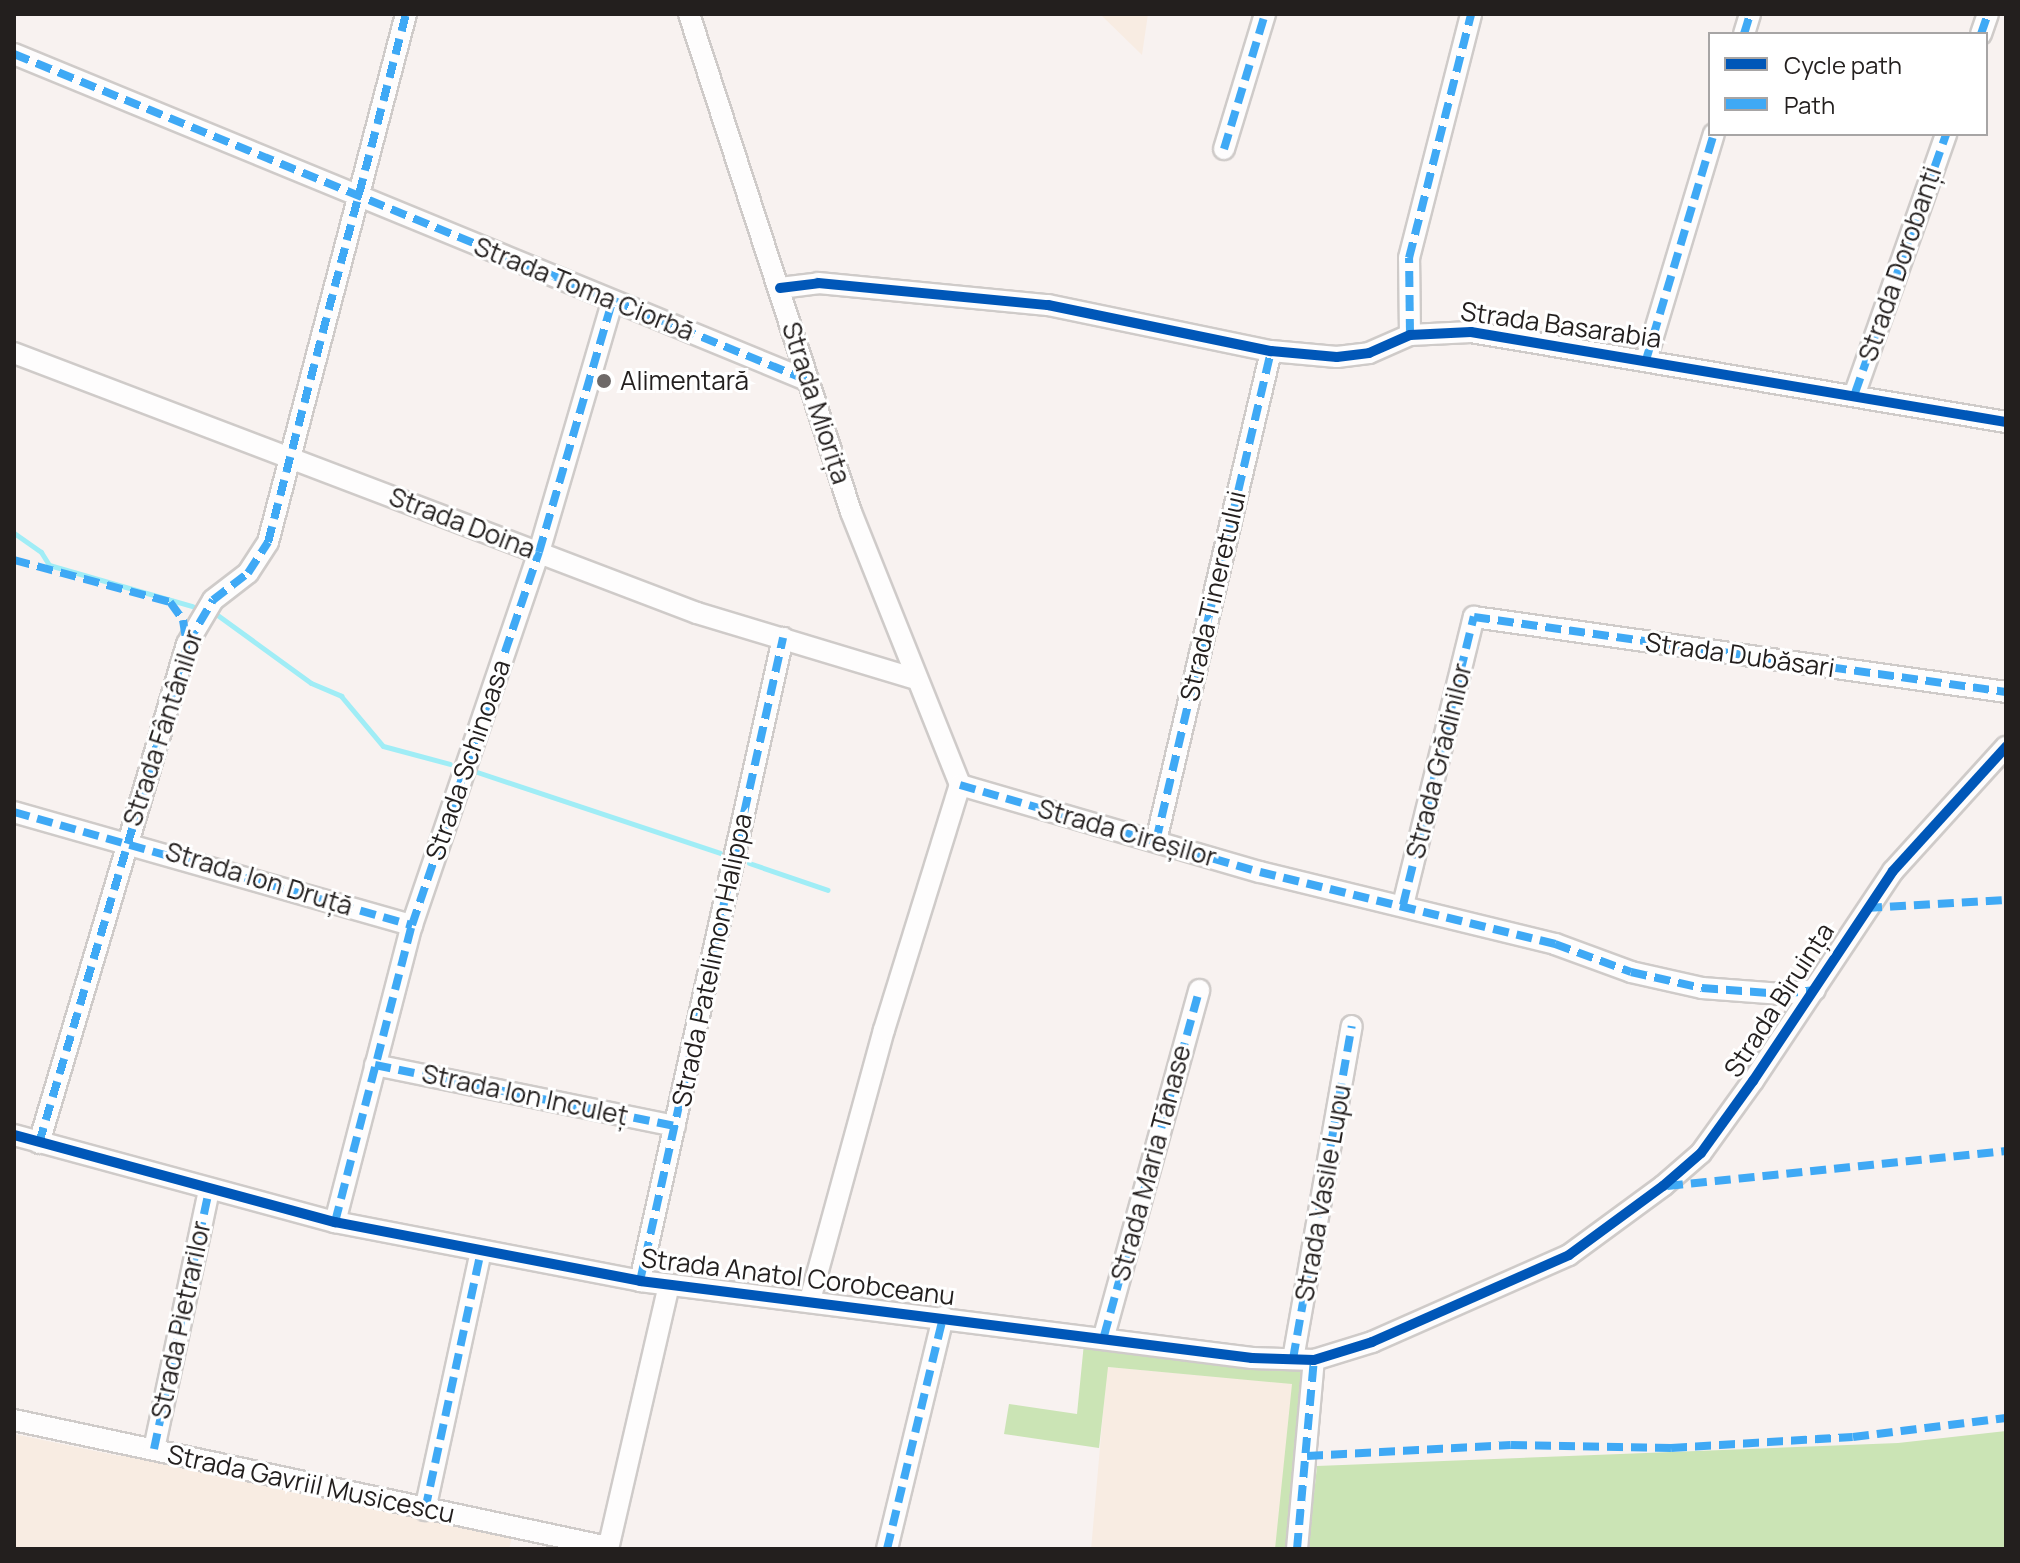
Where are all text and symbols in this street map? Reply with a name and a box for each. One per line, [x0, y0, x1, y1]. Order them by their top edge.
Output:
legend [1708, 32, 1988, 136]
text: Cycle path [1784, 48, 1902, 81]
text: Path [1784, 88, 1835, 121]
street label: Strada Dorobanți [1852, 163, 1948, 365]
street label: Strada Toma Ciorbă [469, 231, 699, 347]
street label: Strada Basarabia [1459, 295, 1663, 355]
street label: Strada Miorița [775, 318, 857, 488]
place label: Alimentară [620, 365, 749, 397]
marker: Alimentară [595, 372, 613, 390]
street label: Strada Doina [385, 481, 539, 565]
street label: Strada Tineretului [1174, 488, 1252, 704]
street label: Strada Fântânilor [117, 626, 209, 830]
street label: Strada Dubăsari [1643, 626, 1837, 684]
street label: Strada Schinoasa [419, 656, 517, 864]
street label: Strada Grădinilor [1400, 660, 1478, 862]
street label: Strada Cireșilor [1034, 793, 1220, 873]
street label: Strada Patelimon Halippa [666, 810, 758, 1110]
street label: Strada Ion Druță [162, 836, 356, 922]
street label: Strada Biruința [1717, 917, 1841, 1083]
street label: Strada Maria Tănase [1104, 1042, 1198, 1284]
street label: Strada Ion Inculeț [419, 1058, 631, 1132]
street label: Strada Vasile Lupu [1289, 1082, 1357, 1304]
street label: Strada Pietrarilor [145, 1218, 217, 1422]
street label: Strada Anatol Corobceanu [639, 1242, 957, 1312]
street label: Strada Gavriil Musicescu [165, 1438, 457, 1530]

